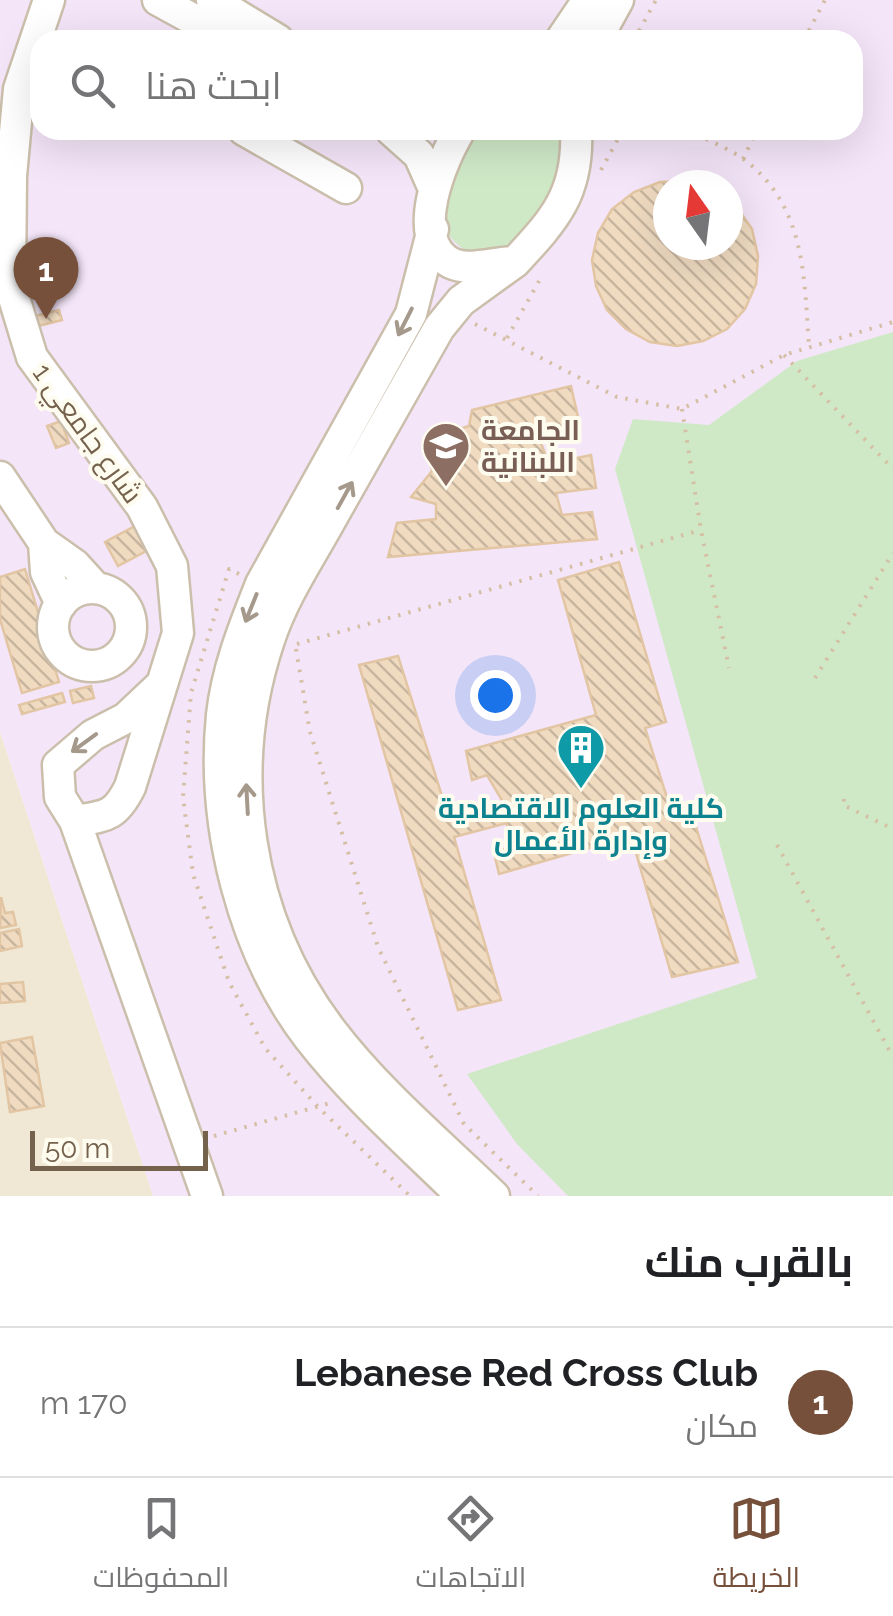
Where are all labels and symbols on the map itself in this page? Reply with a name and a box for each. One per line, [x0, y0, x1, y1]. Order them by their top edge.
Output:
north arrow [653, 170, 743, 260]
pin: 1 [13, 236, 78, 319]
one-way arrow [395, 307, 414, 337]
street label: شارع جامعي 1 [22, 357, 149, 513]
place label: الجامعة اللبنانية [481, 414, 580, 479]
school or university icon: الجامعة اللبنانية [420, 420, 472, 488]
one-way arrow [335, 481, 355, 511]
one-way arrow [241, 592, 259, 623]
your location [470, 670, 521, 721]
building icon: كلية العلوم الاقتصادية وإدارة الأعمال [555, 722, 607, 790]
one-way arrow [71, 732, 98, 753]
one-way arrow [237, 783, 256, 816]
place label: كلية العلوم الاقتصادية وإدارة الأعمال [438, 792, 724, 859]
scale bar [30, 1126, 208, 1170]

